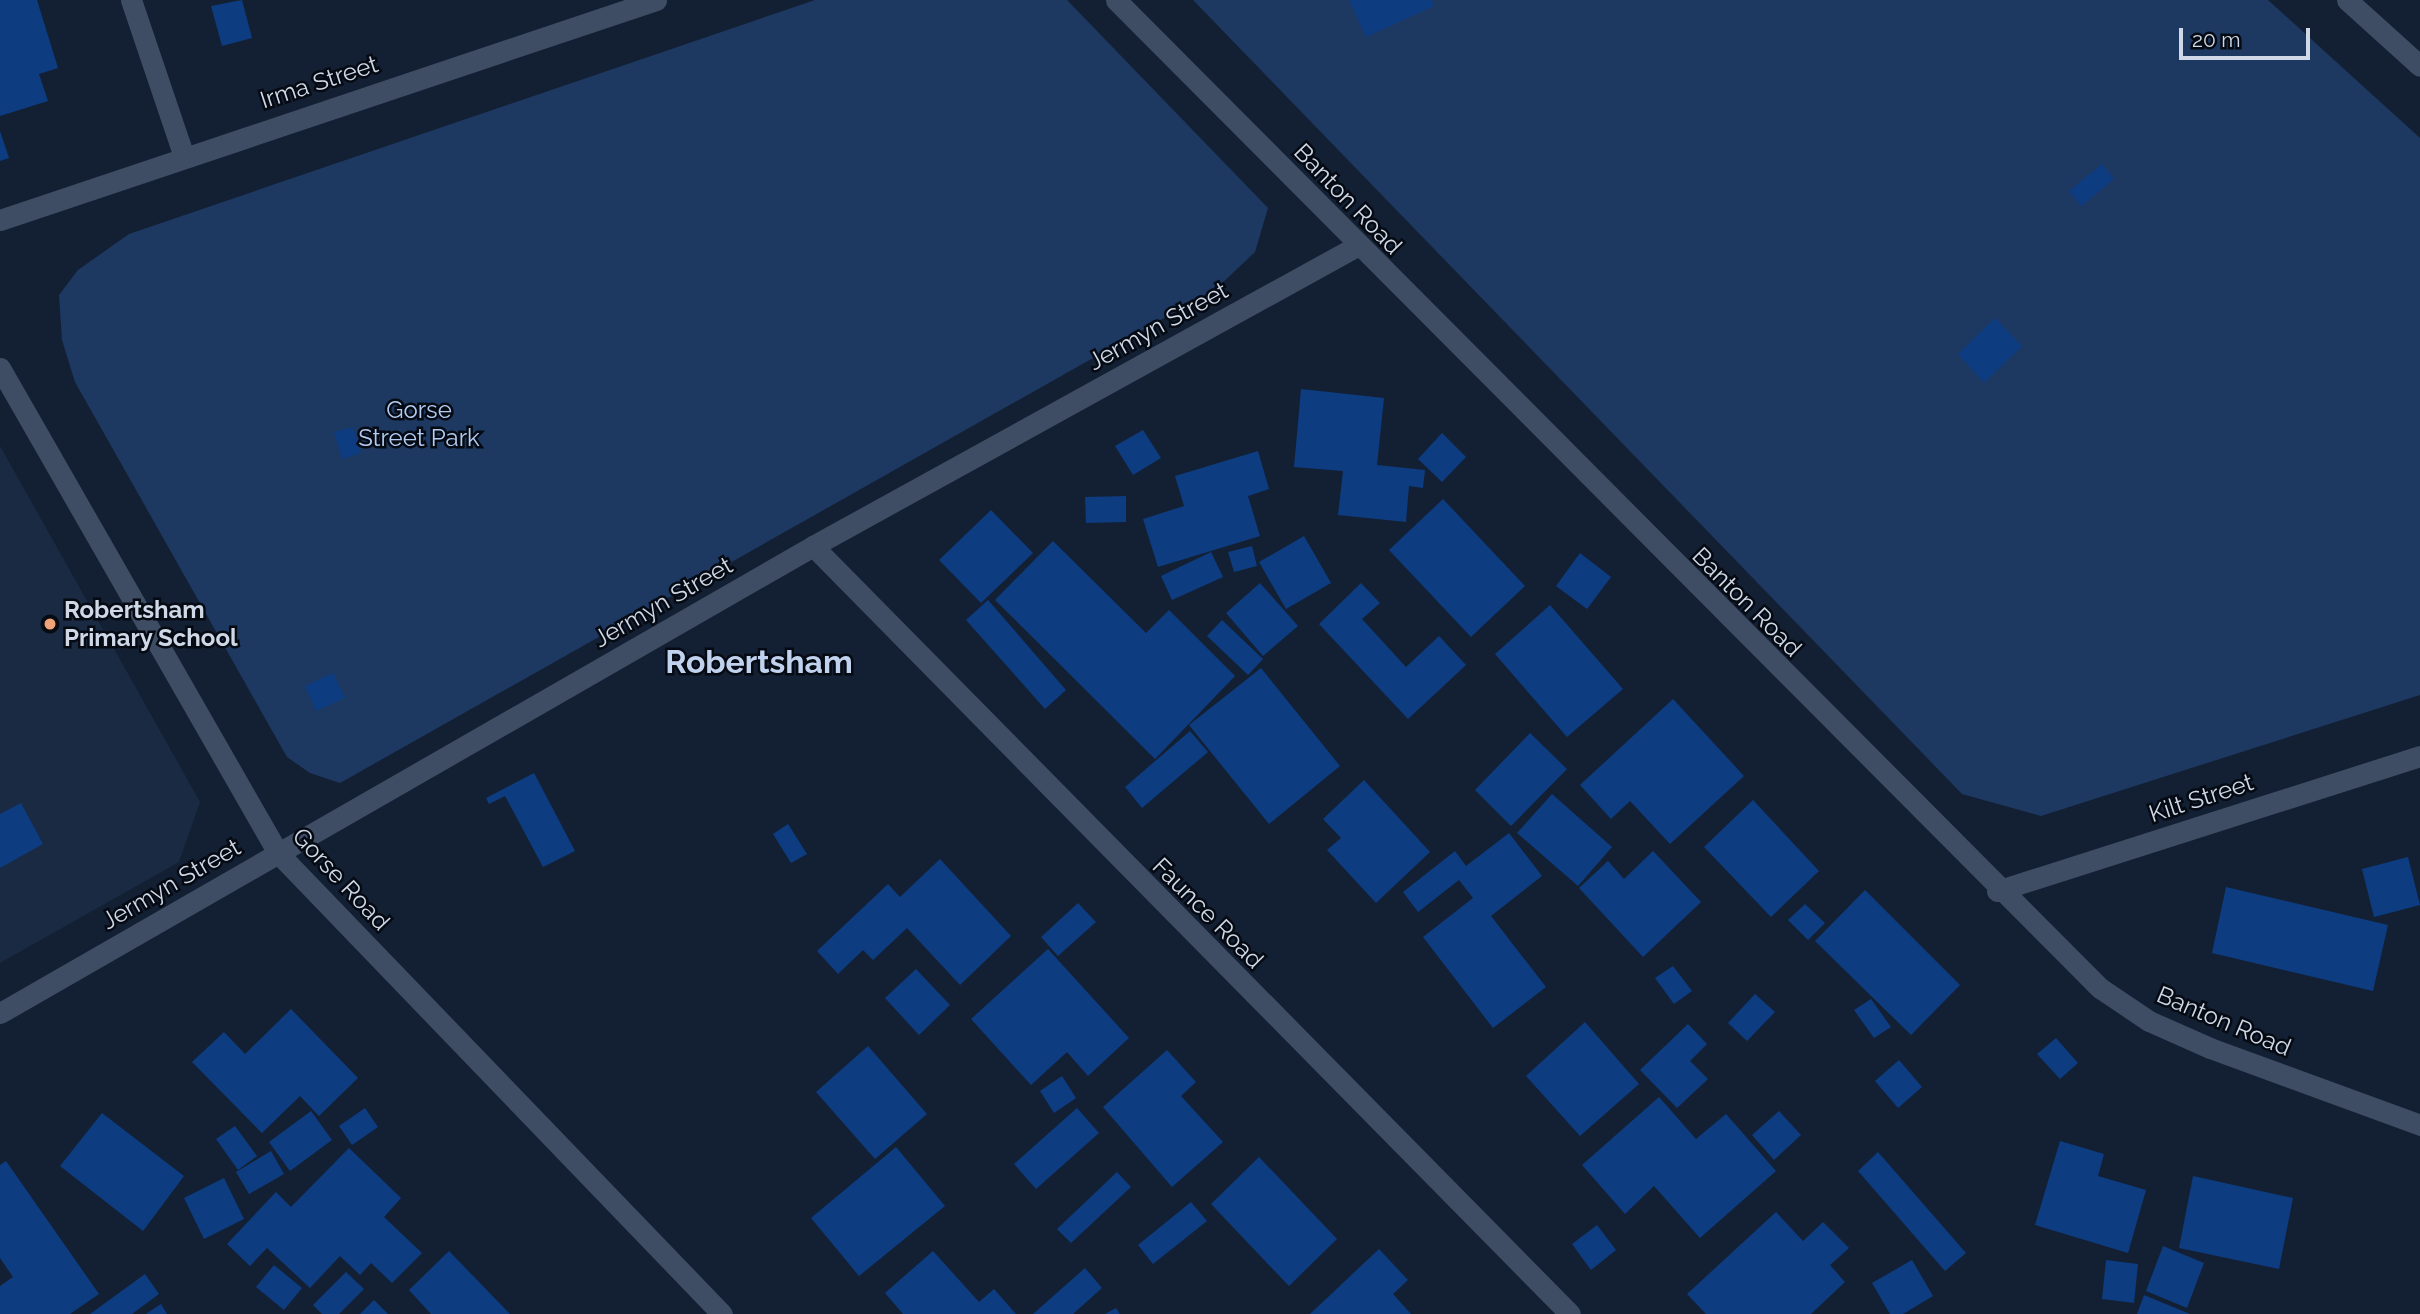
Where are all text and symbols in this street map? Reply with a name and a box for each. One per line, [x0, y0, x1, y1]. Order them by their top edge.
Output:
scale bar [2182, 14, 2313, 58]
text: 20 m [2192, 27, 2240, 52]
street label: Irma Street [256, 49, 382, 115]
street label: Banton Road [1288, 138, 1408, 260]
street label: Jermyn Street [1083, 276, 1233, 376]
park label: Gorse Street Park [358, 396, 480, 452]
street label: Banton Road [1686, 541, 1808, 663]
street label: Jermyn Street [589, 551, 737, 653]
place label: Robertsham Primary School [64, 596, 238, 652]
marker: Robertsham Primary School [42, 616, 58, 632]
district label: Robertsham [665, 643, 853, 681]
street label: Kilt Street [2145, 768, 2257, 828]
street label: Gorse Road [286, 822, 396, 936]
street label: Jermyn Street [97, 833, 245, 935]
street label: Faunce Road [1147, 852, 1269, 974]
street label: Banton Road [2153, 980, 2295, 1062]

